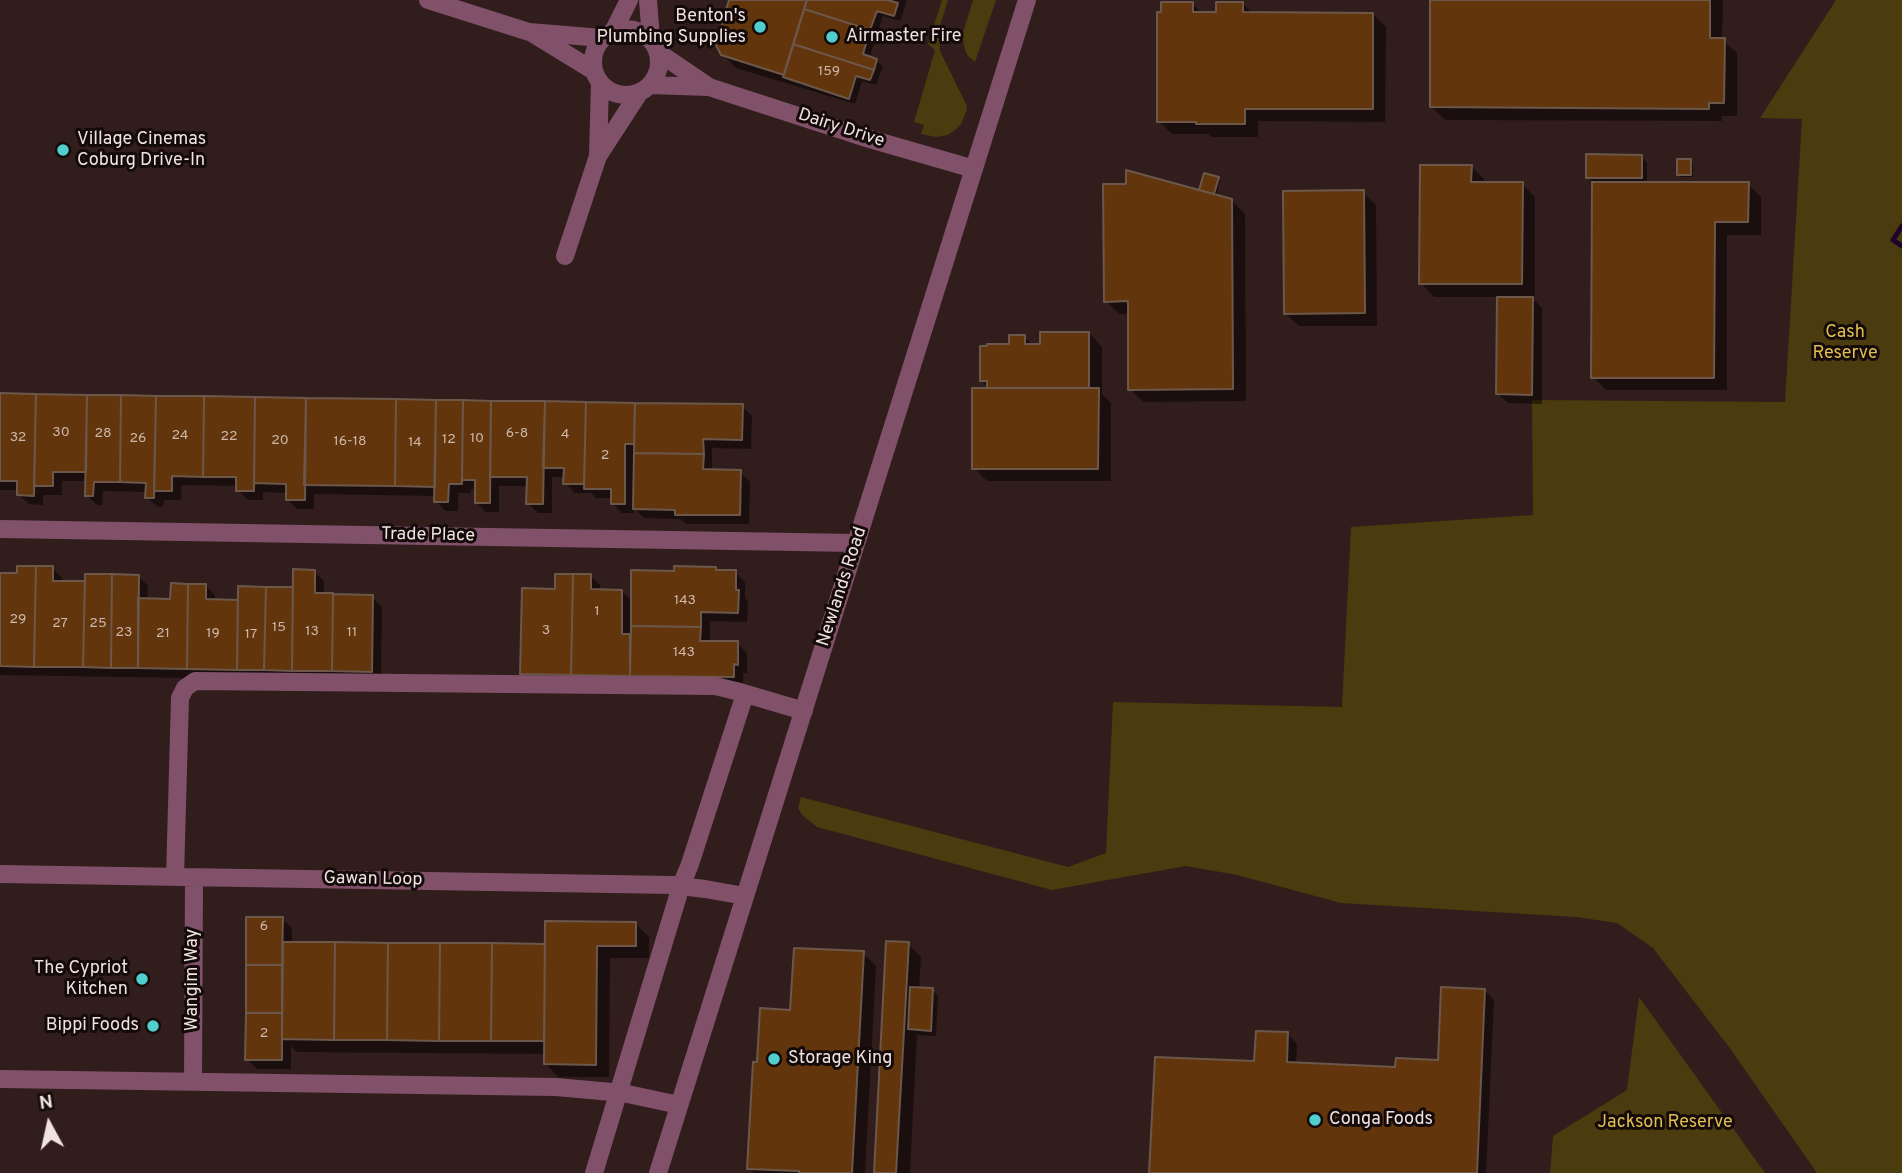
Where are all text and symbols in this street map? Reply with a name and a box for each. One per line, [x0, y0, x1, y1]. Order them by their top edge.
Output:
place label: Benton's Plumbing Supplies [596, 6, 746, 48]
marker: Benton's Plumbing Supplies [752, 19, 768, 35]
place label: Airmaster Fire [846, 26, 961, 48]
marker: Airmaster Fire [824, 29, 840, 45]
house number: 159 [818, 64, 840, 80]
street label: Dairy Drive [795, 105, 887, 153]
place label: Village Cinemas Coburg Drive-In [77, 129, 206, 172]
marker: Village Cinemas Coburg Drive-In [55, 142, 71, 158]
park label: Cash Reserve [1812, 322, 1878, 364]
house number: 30 [52, 425, 70, 441]
house number: 28 [94, 426, 112, 442]
house number: 6-8 [506, 426, 528, 442]
house number: 4 [561, 427, 569, 443]
house number: 24 [171, 428, 189, 444]
house number: 22 [220, 429, 238, 445]
house number: 32 [10, 430, 26, 446]
house number: 26 [130, 431, 146, 447]
house number: 10 [470, 431, 484, 447]
house number: 12 [442, 432, 456, 448]
house number: 20 [271, 433, 289, 449]
house number: 16-18 [334, 434, 366, 450]
house number: 14 [408, 435, 422, 451]
house number: 2 [601, 448, 609, 464]
street label: Trade Place [381, 524, 475, 548]
street label: Newlands Road [814, 524, 872, 650]
house number: 143 [674, 593, 696, 609]
house number: 1 [594, 604, 600, 620]
house number: 29 [10, 612, 26, 628]
house number: 27 [52, 616, 68, 632]
house number: 25 [89, 616, 107, 632]
house number: 15 [272, 620, 286, 636]
house number: 3 [542, 623, 550, 639]
house number: 13 [305, 624, 319, 640]
house number: 23 [116, 625, 132, 641]
house number: 11 [347, 625, 357, 641]
house number: 21 [156, 626, 170, 642]
house number: 19 [206, 626, 220, 642]
house number: 17 [245, 627, 257, 643]
house number: 143 [673, 645, 695, 661]
street label: Gawan Loop [323, 868, 423, 892]
house number: 6 [260, 919, 268, 935]
street label: Wangim Way [182, 929, 204, 1031]
place label: The Cypriot Kitchen [34, 958, 128, 1000]
marker: The Cypriot Kitchen [134, 971, 150, 987]
place label: Bippi Foods [46, 1015, 139, 1037]
marker: Bippi Foods [145, 1018, 161, 1034]
house number: 2 [260, 1026, 268, 1042]
place label: Storage King [788, 1048, 893, 1070]
marker: Storage King [766, 1051, 782, 1067]
north arrow [14, 1089, 84, 1159]
text: N [38, 1090, 55, 1116]
place label: Conga Foods [1329, 1109, 1433, 1131]
marker: Conga Foods [1307, 1112, 1323, 1128]
park label: Jackson Reserve [1597, 1112, 1733, 1134]

